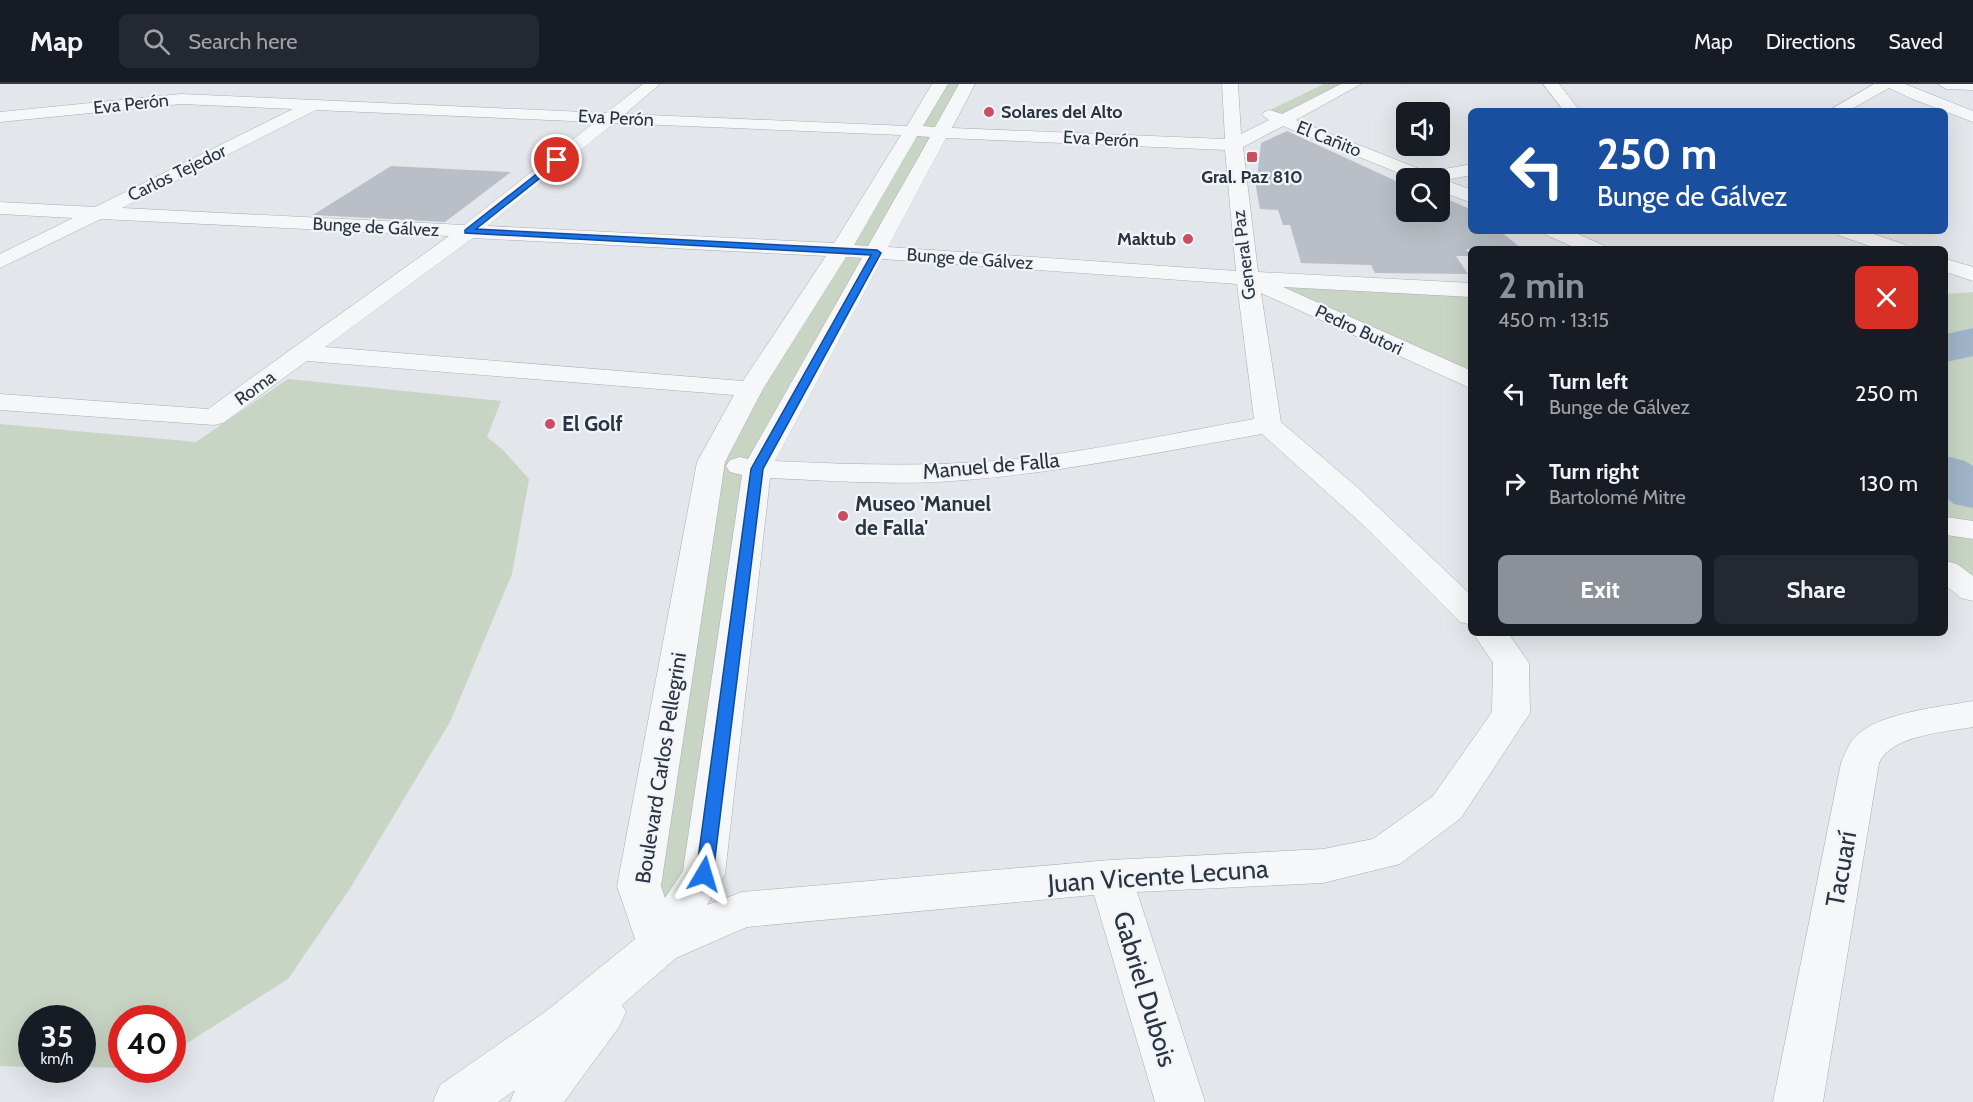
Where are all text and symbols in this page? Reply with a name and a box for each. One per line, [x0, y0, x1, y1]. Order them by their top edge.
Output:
search box [119, 14, 539, 68]
text: Map [30, 24, 83, 58]
icon: search [140, 25, 173, 58]
text: Search here [188, 28, 297, 55]
text: Map [1694, 29, 1733, 54]
text: Directions [1766, 29, 1855, 54]
text: Saved [1888, 29, 1943, 54]
street label: Eva Perón [92, 89, 170, 119]
place label: Solares del Alto [1001, 101, 1123, 123]
map controls [1396, 102, 1450, 222]
button: sound [1396, 102, 1450, 156]
street label: Eva Perón [578, 105, 654, 131]
marker: Solares del Alto [982, 105, 996, 119]
street label: El Cañito [1293, 116, 1365, 162]
street label: Eva Perón [1063, 126, 1139, 152]
text: 250 m [1597, 128, 1717, 180]
icon: left [1498, 132, 1576, 210]
pin [531, 134, 582, 185]
street label: Carlos Tejedor [124, 140, 230, 206]
icon: arrive [540, 143, 573, 176]
marker: Gral. Paz 810 [1245, 150, 1259, 164]
place label: Gral. Paz 810 [1201, 166, 1303, 188]
button: search [1396, 168, 1450, 222]
text: Bunge de Gálvez [1597, 180, 1787, 213]
street label: General Paz [1228, 208, 1260, 301]
street label: Bunge de Gálvez [312, 213, 440, 241]
place label: Maktub [1117, 228, 1176, 250]
marker: Maktub [1181, 232, 1195, 246]
street label: Bunge de Gálvez [906, 244, 1035, 274]
text: 2 min [1498, 263, 1585, 307]
button: close [1855, 266, 1918, 329]
street label: Pedro Butori [1312, 300, 1406, 360]
text: 450 m · 13:15 [1498, 308, 1609, 332]
street label: Roma [230, 366, 280, 410]
text: Turn left [1549, 368, 1628, 395]
icon: left [1498, 377, 1531, 410]
text: 250 m [1855, 380, 1918, 407]
text: Bunge de Gálvez [1549, 395, 1690, 419]
place label: El Golf [562, 411, 623, 436]
marker: El Golf [543, 417, 557, 431]
street label: Manuel de Falla [922, 447, 1060, 484]
text: Turn right [1549, 458, 1639, 485]
icon: right [1498, 467, 1531, 500]
text: 130 m [1859, 470, 1918, 497]
text: Bartolomé Mitre [1549, 485, 1686, 509]
place label: Museo 'Manuel de Falla' [855, 491, 991, 540]
marker: Museo 'Manuel de Falla' [836, 509, 850, 523]
button: Exit [1498, 555, 1702, 624]
button: Share [1714, 555, 1918, 624]
street label: Boulevard Carlos Pellegrini [630, 650, 691, 885]
street label: Tacuarí [1819, 828, 1863, 909]
position arrow [672, 842, 736, 906]
street label: Juan Vicente Lecuna [1046, 852, 1270, 900]
street label: Gabriel Dubois [1106, 907, 1184, 1071]
speed limit sign: 40 [108, 1005, 186, 1083]
text: 35 [41, 1018, 73, 1055]
text: km/h [41, 1050, 73, 1068]

